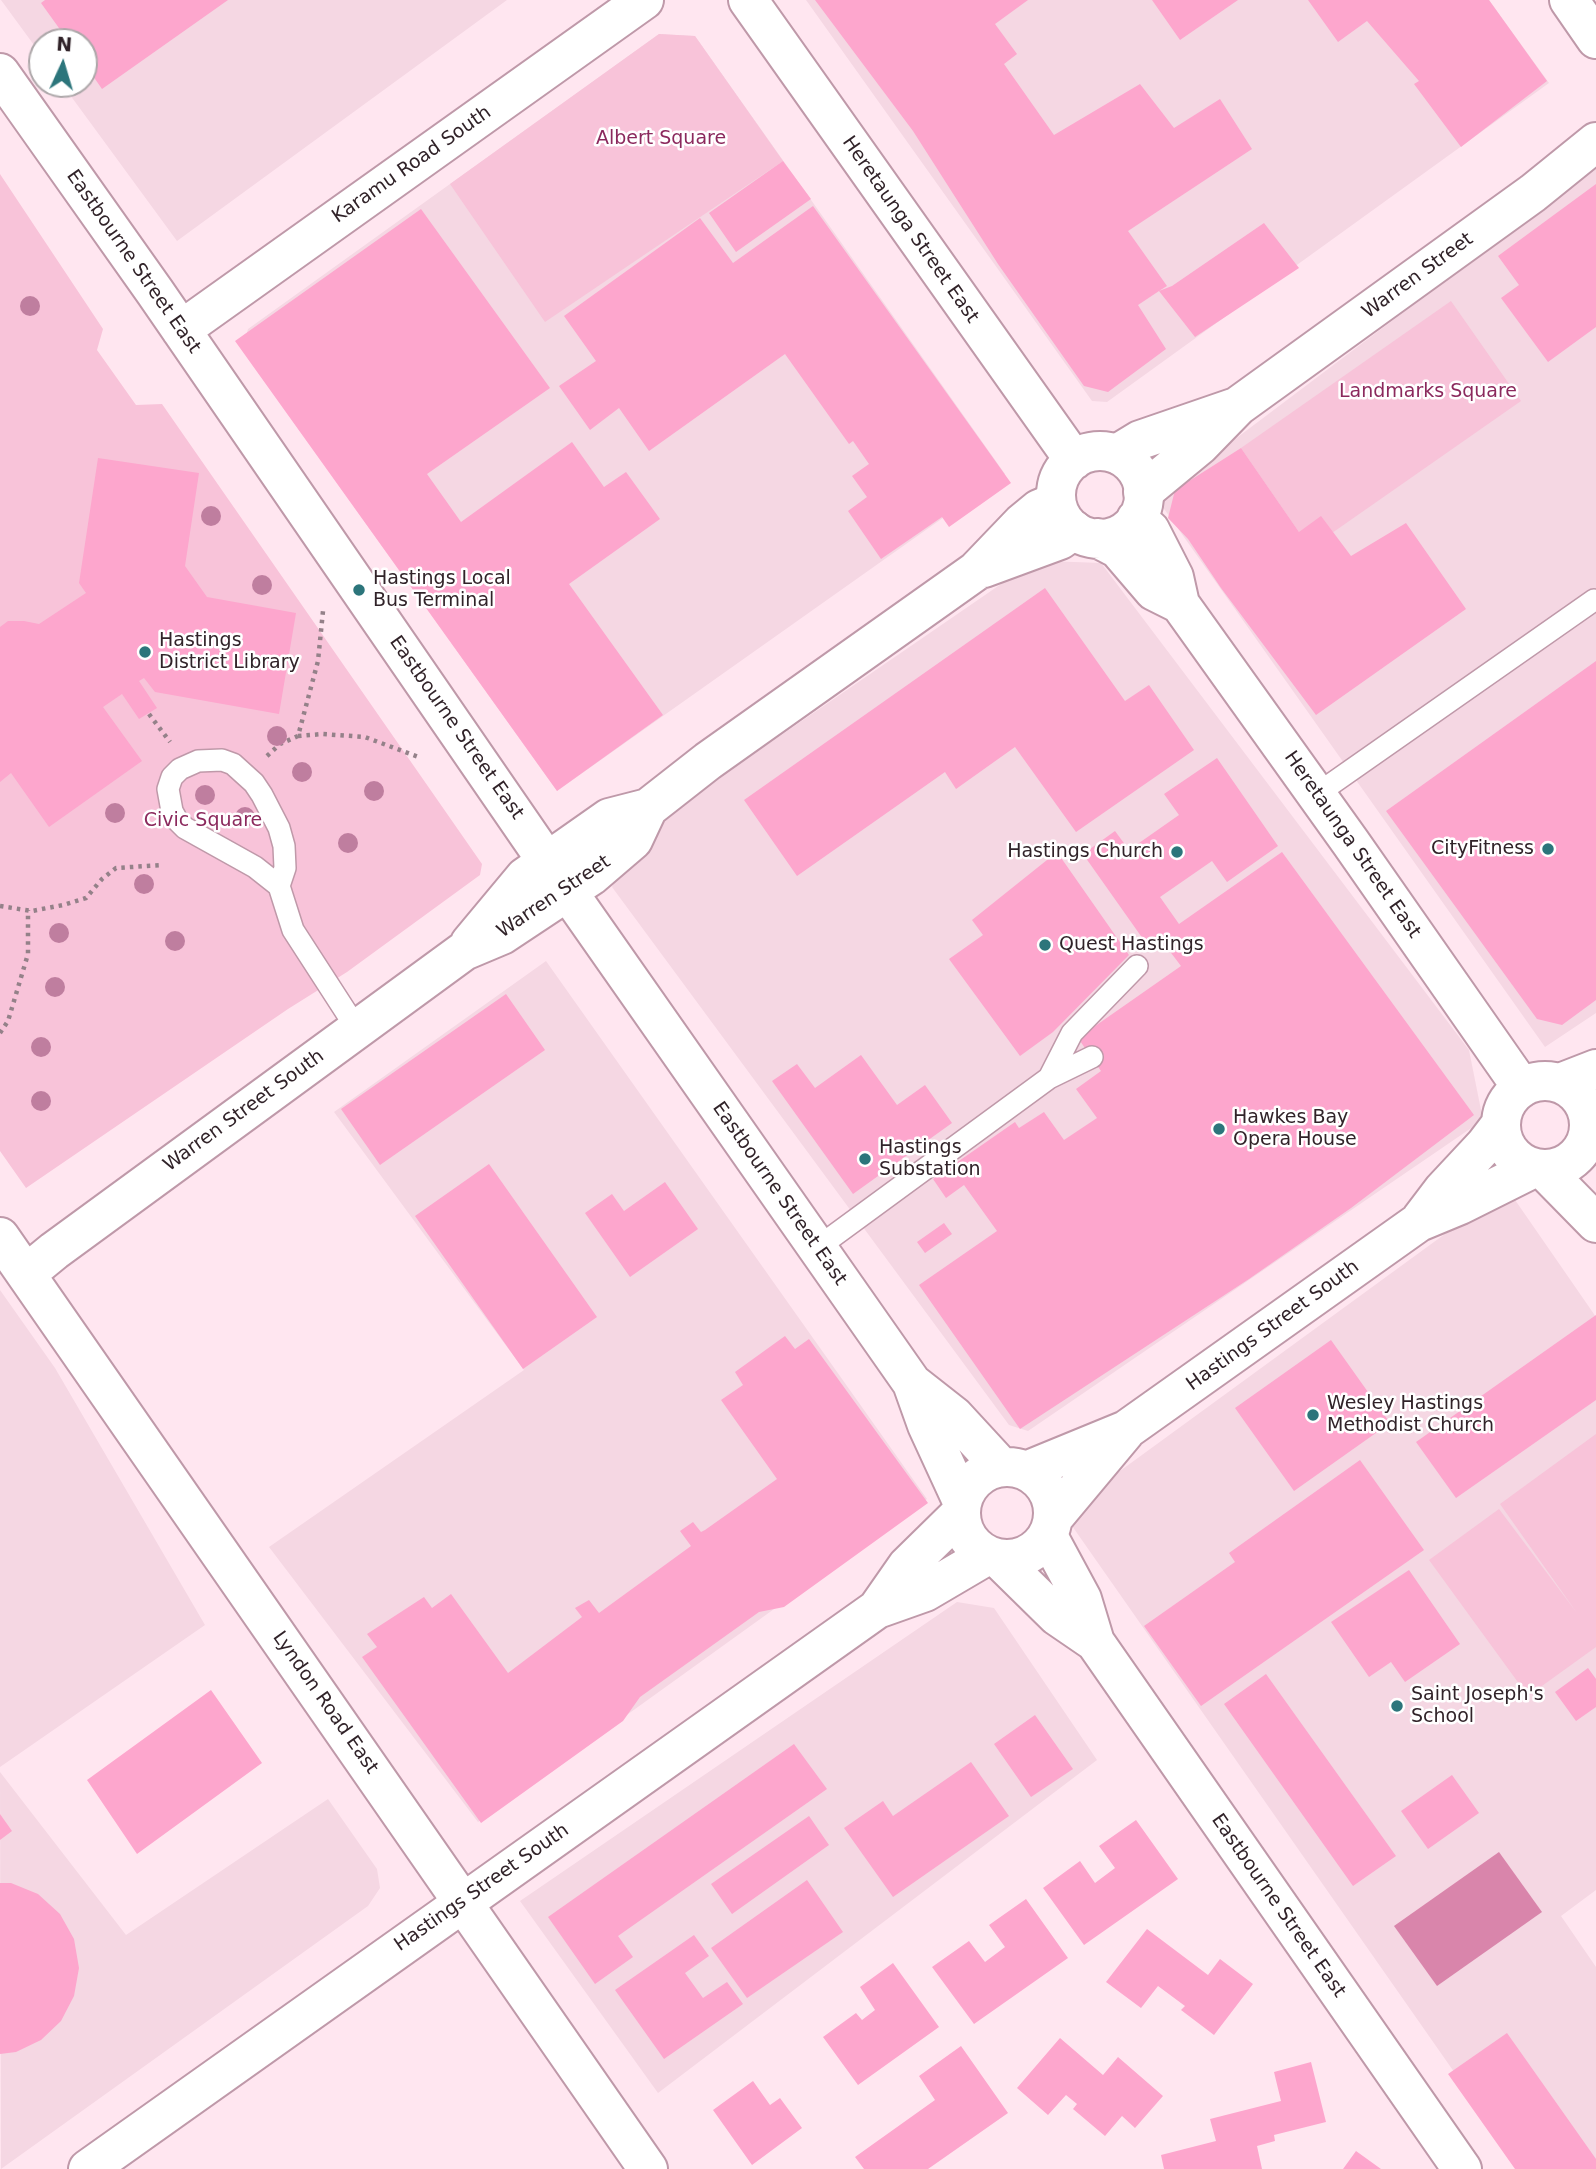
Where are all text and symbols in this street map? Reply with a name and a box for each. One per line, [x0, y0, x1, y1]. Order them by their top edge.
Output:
north arrow [28, 28, 98, 98]
text: N [56, 33, 73, 56]
street label: Karamu Road South [328, 102, 496, 228]
park label: Albert Square [596, 128, 726, 150]
street label: Heretaunga Street East [837, 132, 983, 328]
street label: Eastbourne Street East [61, 166, 205, 358]
street label: Warren Street [1358, 228, 1478, 324]
park label: Landmarks Square [1339, 381, 1517, 403]
place label: Hastings Local Bus Terminal [373, 568, 511, 612]
marker: Hastings Local Bus Terminal [351, 582, 367, 598]
place label: Hastings District Library [159, 630, 300, 674]
street label: Eastbourne Street East [384, 632, 528, 824]
marker: Hastings District Library [137, 644, 153, 660]
street label: Heretaunga Street East [1279, 747, 1425, 943]
park label: Civic Square [144, 810, 262, 832]
place label: CityFitness [1431, 838, 1534, 860]
place label: Hastings Church [1007, 841, 1163, 863]
marker: CityFitness [1540, 841, 1556, 857]
marker: Hastings Church [1169, 844, 1185, 860]
street label: Warren Street [493, 851, 615, 943]
place label: Quest Hastings [1059, 934, 1204, 956]
marker: Quest Hastings [1037, 937, 1053, 953]
street label: Warren Street South [159, 1045, 329, 1177]
street label: Eastbourne Street East [707, 1098, 851, 1290]
place label: Hawkes Bay Opera House [1233, 1107, 1357, 1151]
marker: Hawkes Bay Opera House [1211, 1121, 1227, 1137]
place label: Hastings Substation [879, 1137, 981, 1181]
marker: Hastings Substation [857, 1151, 873, 1167]
street label: Hastings Street South [1182, 1256, 1364, 1396]
place label: Wesley Hastings Methodist Church [1327, 1393, 1494, 1437]
marker: Wesley Hastings Methodist Church [1305, 1407, 1321, 1423]
street label: Lyndon Road East [267, 1627, 383, 1779]
place label: Saint Joseph's School [1411, 1684, 1544, 1728]
marker: Saint Joseph's School [1389, 1698, 1405, 1714]
street label: Eastbourne Street East [1206, 1810, 1350, 2002]
street label: Hastings Street South [390, 1819, 574, 1957]

